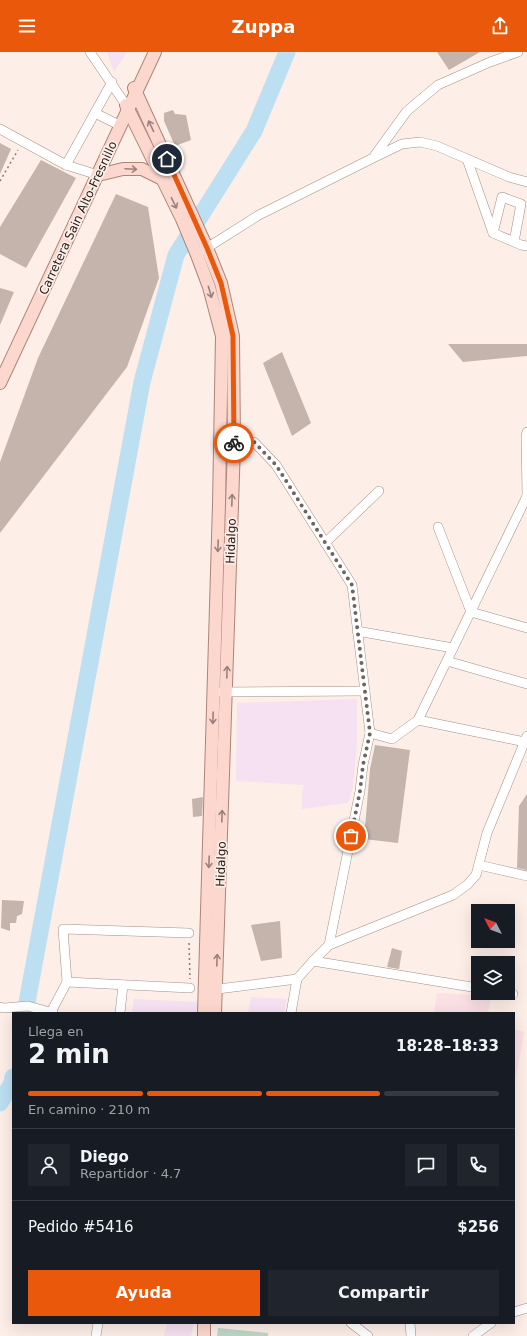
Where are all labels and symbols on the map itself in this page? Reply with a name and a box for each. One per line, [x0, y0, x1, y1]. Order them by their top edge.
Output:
one-way arrow [147, 120, 154, 132]
street label: Carretera Sain Alto-Fresnillo [36, 139, 120, 297]
pin [150, 142, 184, 176]
one-way arrow [124, 165, 137, 173]
one-way arrow [171, 196, 178, 208]
one-way arrow [207, 285, 214, 298]
courier [214, 423, 254, 463]
one-way arrow [228, 494, 236, 507]
street label: Hidalgo [223, 518, 239, 564]
one-way arrow [214, 539, 222, 552]
one-way arrow [223, 666, 231, 679]
one-way arrow [209, 711, 217, 724]
one-way arrow [219, 810, 226, 823]
pin [334, 819, 368, 853]
street label: Hidalgo [213, 841, 229, 887]
one-way arrow [205, 855, 213, 868]
north arrow [471, 904, 515, 948]
one-way arrow [214, 954, 221, 967]

